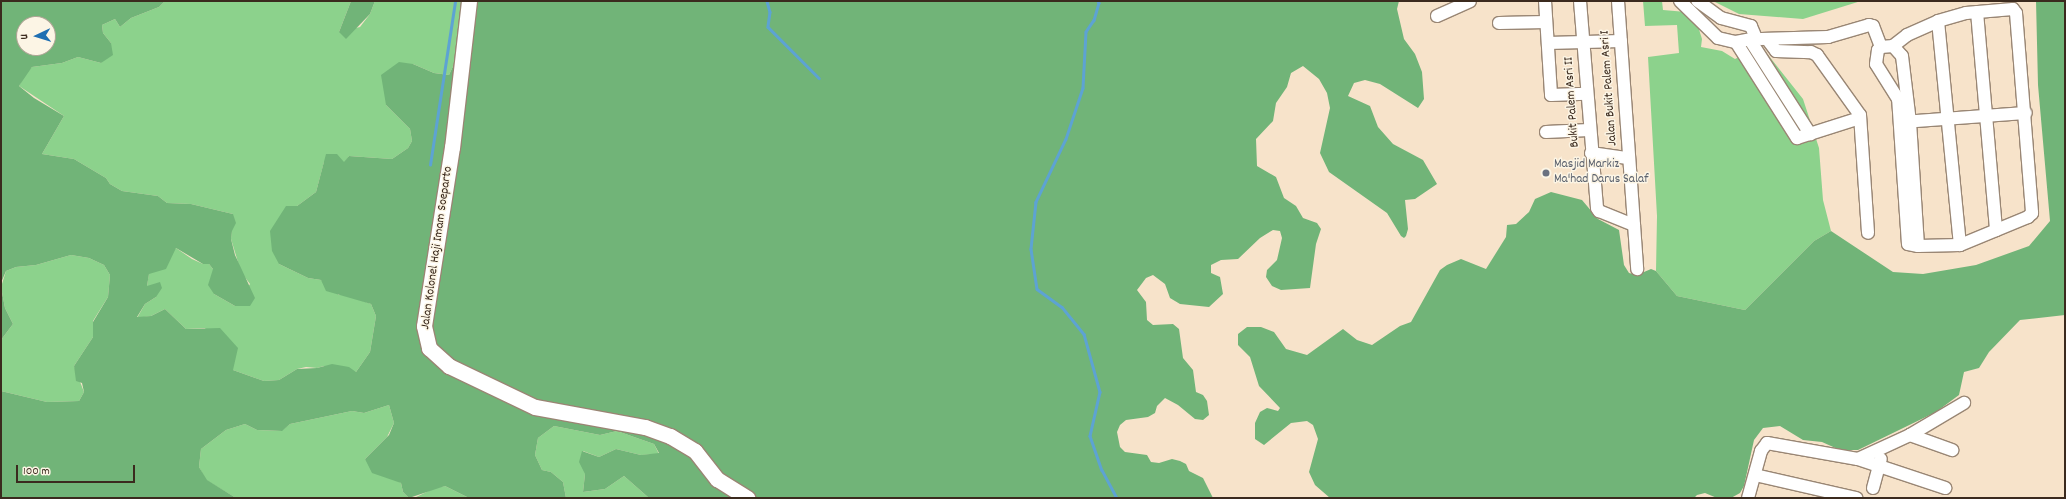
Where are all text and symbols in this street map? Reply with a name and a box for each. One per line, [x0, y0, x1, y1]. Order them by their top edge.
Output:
north arrow [16, 16, 56, 56]
street label: Jalan Bukit Palem Asri I [1598, 30, 1622, 146]
text: U [17, 34, 33, 40]
street label: Bukit Palem Asri II [1562, 56, 1584, 148]
place label: Masjid Markiz Ma'had Darus Salaf [1554, 158, 1649, 189]
street label: Jalan Kolonel Haji Imam Soeparto [419, 165, 457, 331]
marker: Masjid Markiz Ma'had Darus Salaf [1541, 168, 1551, 178]
scale bar [18, 457, 137, 483]
text: 100 m [23, 463, 50, 480]

